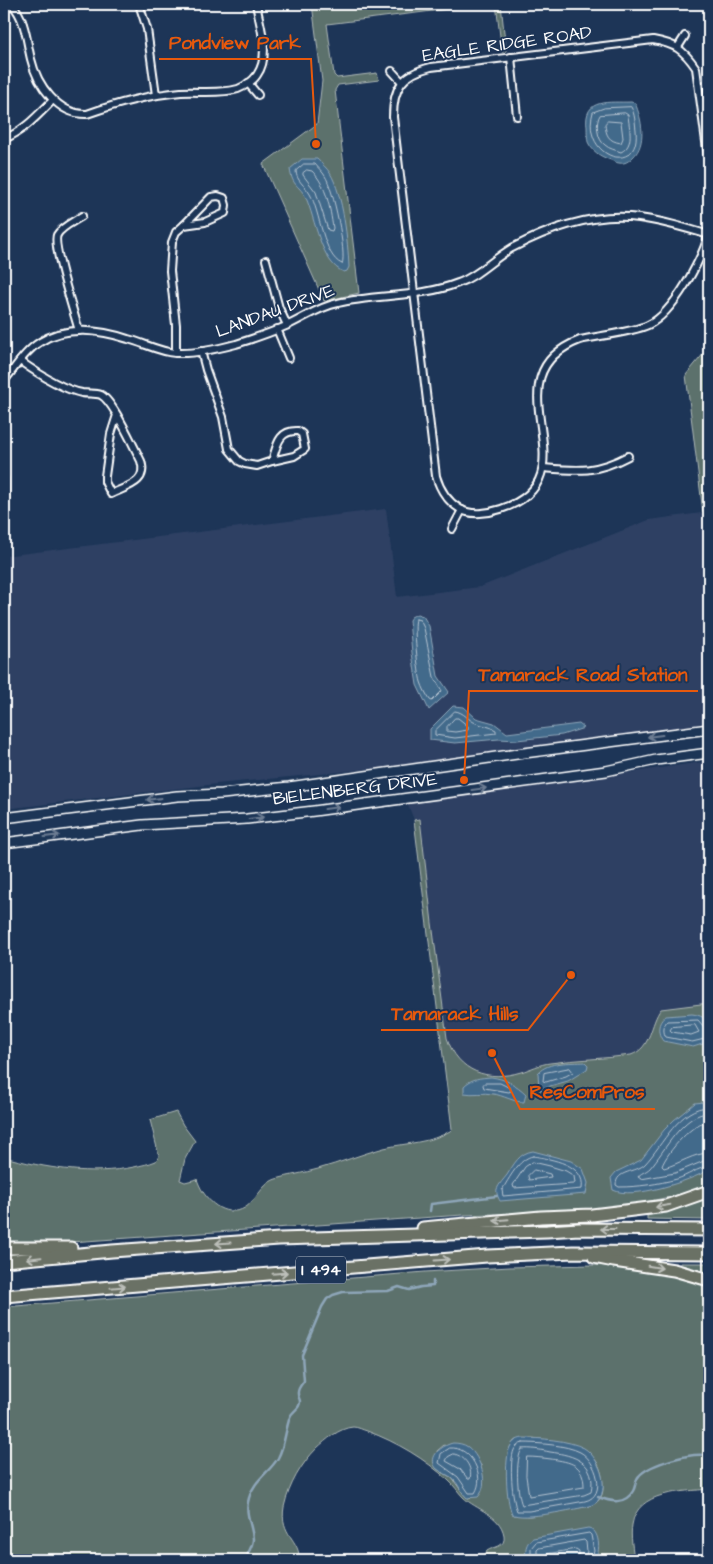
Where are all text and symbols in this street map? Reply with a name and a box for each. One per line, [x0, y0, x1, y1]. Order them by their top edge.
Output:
street label: EAGLE RIDGE ROAD [421, 20, 594, 68]
callout: Pondview Park [159, 25, 311, 59]
text: Pondview Park [169, 30, 301, 57]
street label: LANDAU DRIVE [212, 278, 338, 344]
callout: Tamarack Road Station [469, 657, 698, 691]
text: Tamarack Road Station [478, 662, 688, 689]
one-way arrow [647, 731, 663, 741]
street label: BIELENBERG DRIVE [271, 766, 439, 812]
one-way arrow [471, 784, 487, 794]
one-way arrow [146, 794, 162, 804]
one-way arrow [324, 803, 340, 813]
one-way arrow [248, 813, 264, 823]
one-way arrow [44, 831, 60, 841]
callout: Tamarack Hills [381, 996, 528, 1030]
text: Tamarack Hills [390, 1001, 519, 1028]
callout: ResComPros [520, 1075, 655, 1109]
text: ResComPros [529, 1079, 645, 1106]
one-way arrow [655, 1201, 671, 1211]
one-way arrow [493, 1215, 509, 1225]
one-way arrow [600, 1224, 616, 1234]
one-way arrow [215, 1238, 231, 1248]
one-way arrow [27, 1253, 43, 1263]
one-way arrow [434, 1255, 450, 1264]
road number: I 494 [296, 1256, 346, 1284]
one-way arrow [647, 1262, 663, 1272]
one-way arrow [272, 1269, 288, 1278]
one-way arrow [110, 1282, 126, 1292]

